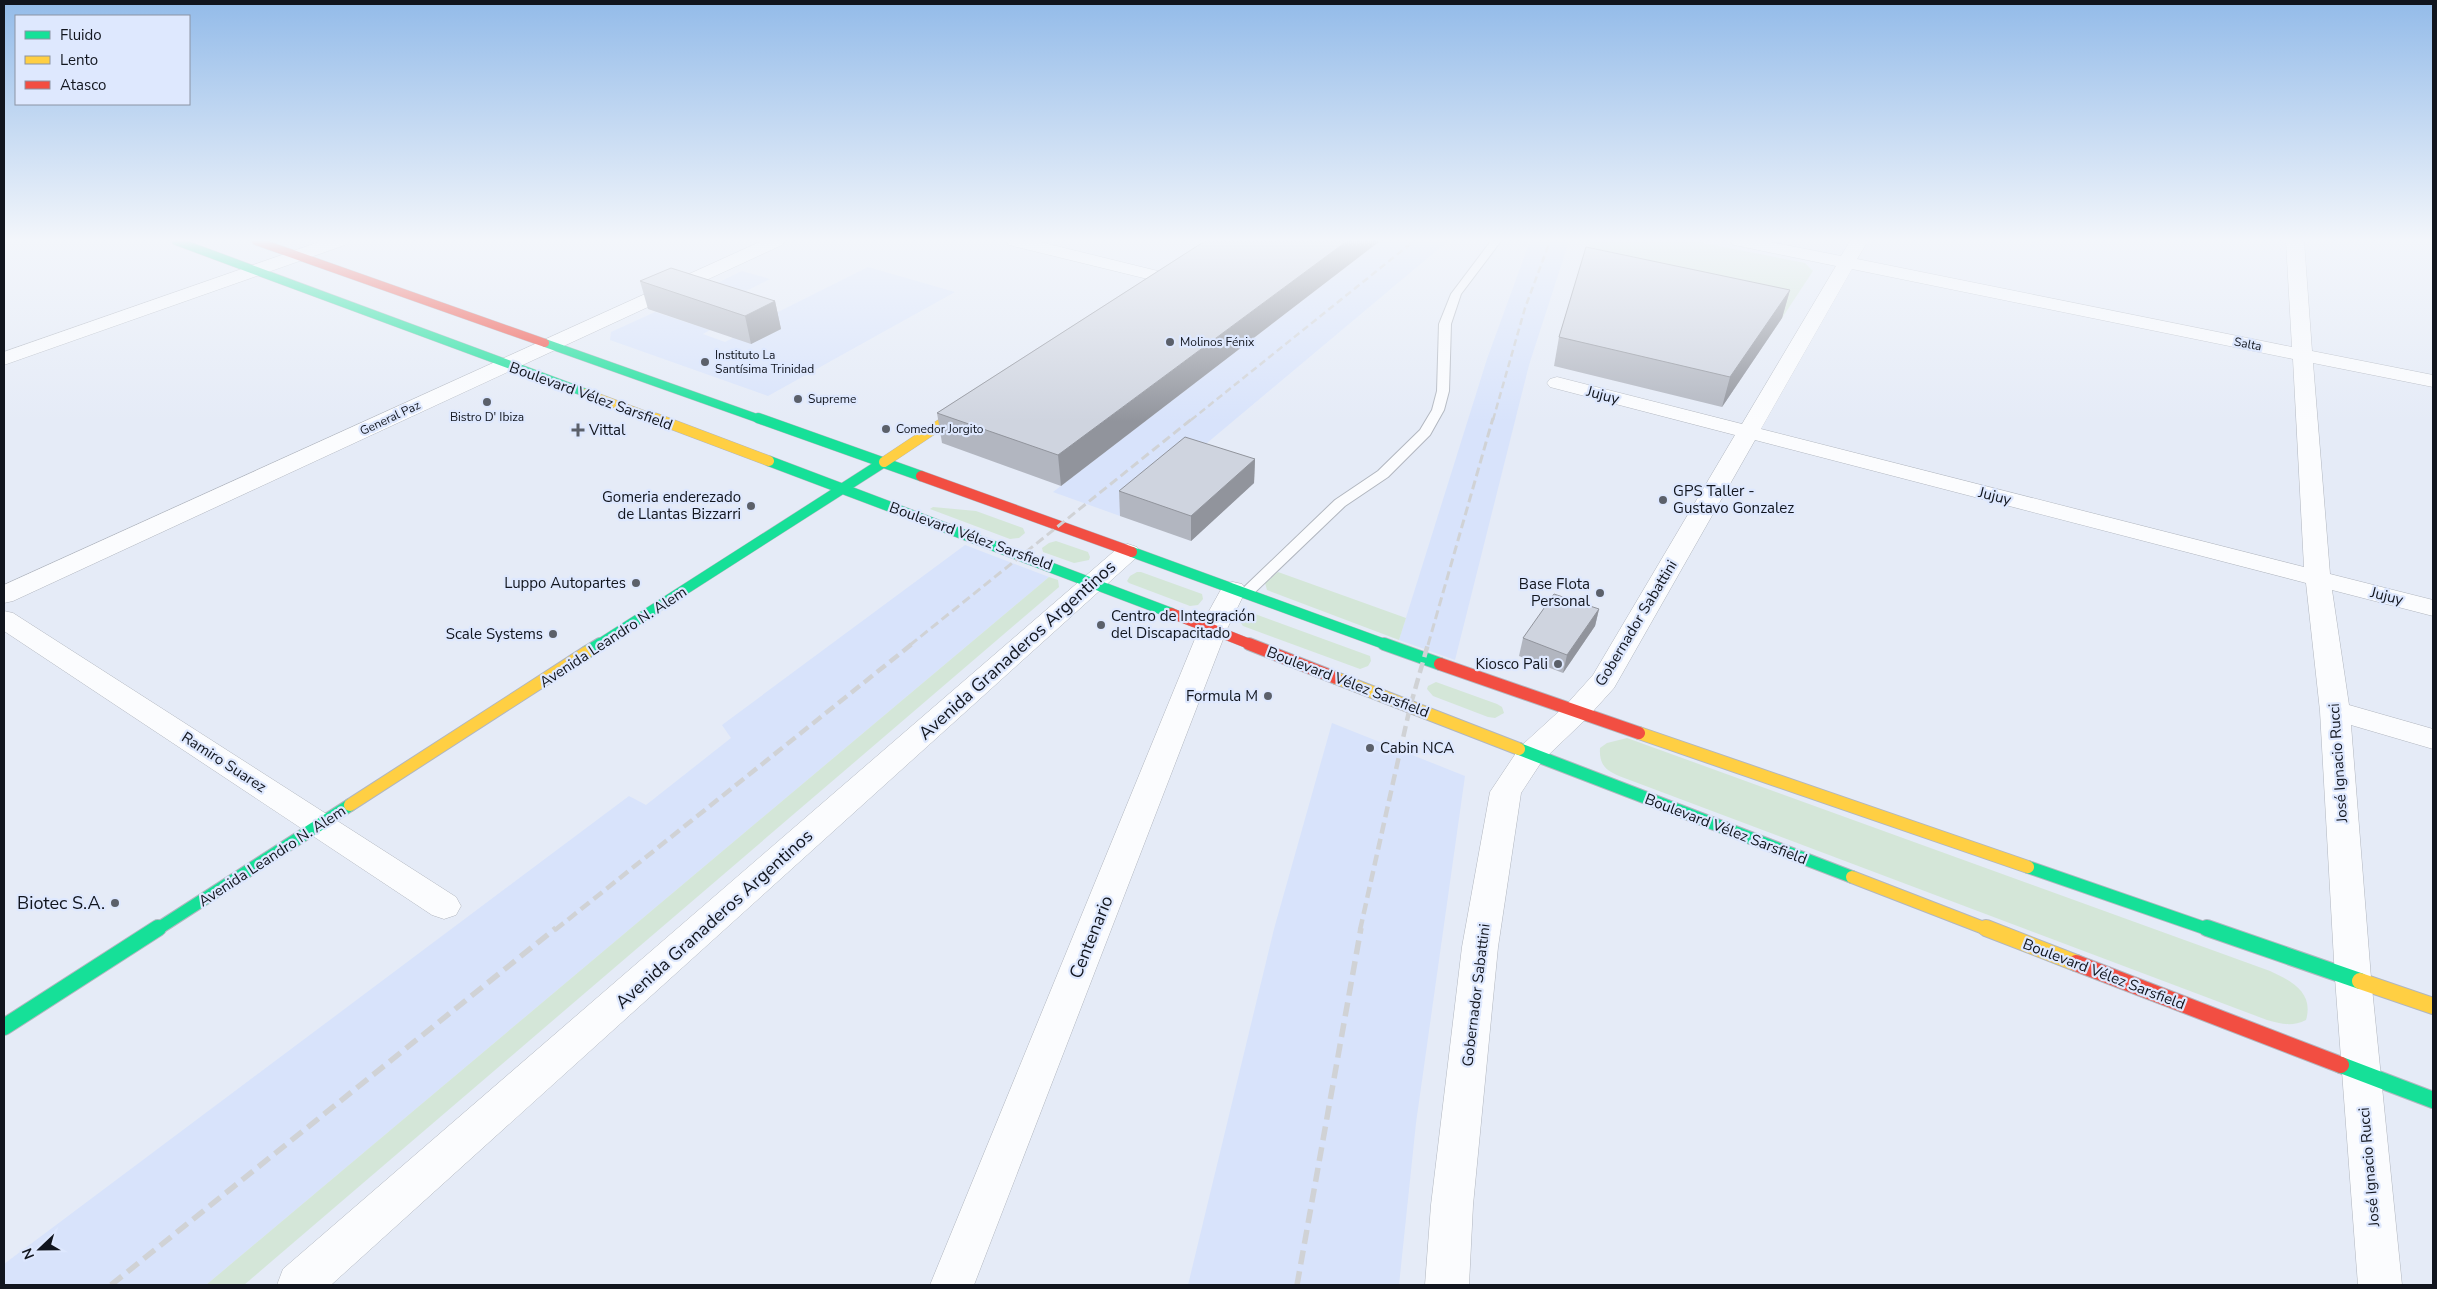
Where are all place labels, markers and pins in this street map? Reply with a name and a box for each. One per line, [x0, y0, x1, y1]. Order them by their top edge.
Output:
place label: Molinos Fénix [1180, 334, 1255, 350]
marker: Molinos Fénix [1164, 336, 1176, 348]
place label: Instituto La Santísima Trinidad [715, 347, 814, 377]
marker: Instituto La Santísima Trinidad [699, 356, 711, 368]
place label: Supreme [808, 391, 856, 407]
marker: Supreme [792, 393, 804, 405]
marker: Bistro D' Ibiza [481, 396, 493, 408]
place label: Bistro D' Ibiza [450, 409, 524, 425]
place label: Vittal [588, 420, 626, 440]
place label: Comedor Jorgito [896, 421, 984, 437]
marker: Vittal [571, 423, 585, 437]
marker: Comedor Jorgito [880, 423, 892, 435]
place label: GPS Taller - Gustavo Gonzalez [1673, 481, 1794, 518]
place label: Gomeria enderezado de Llantas Bizzarri [602, 487, 741, 524]
marker: GPS Taller - Gustavo Gonzalez [1657, 494, 1669, 506]
marker: Gomeria enderezado de Llantas Bizzarri [745, 500, 757, 512]
place label: Luppo Autopartes [504, 573, 626, 593]
place label: Base Flota Personal [1519, 574, 1591, 611]
marker: Luppo Autopartes [630, 577, 642, 589]
marker: Base Flota Personal [1594, 587, 1606, 599]
place label: Centro de Integración del Discapacitado [1111, 606, 1255, 643]
marker: Centro de Integración del Discapacitado [1095, 619, 1107, 631]
place label: Scale Systems [446, 624, 543, 644]
marker: Scale Systems [547, 628, 559, 640]
place label: Kiosco Pali [1476, 654, 1548, 674]
marker: Kiosco Pali [1552, 658, 1564, 670]
place label: Formula M [1186, 686, 1258, 706]
marker: Formula M [1262, 690, 1274, 702]
place label: Cabin NCA [1380, 738, 1454, 758]
marker: Cabin NCA [1364, 742, 1376, 754]
place label: Biotec S.A. [17, 891, 105, 915]
marker: Biotec S.A. [109, 897, 121, 909]

